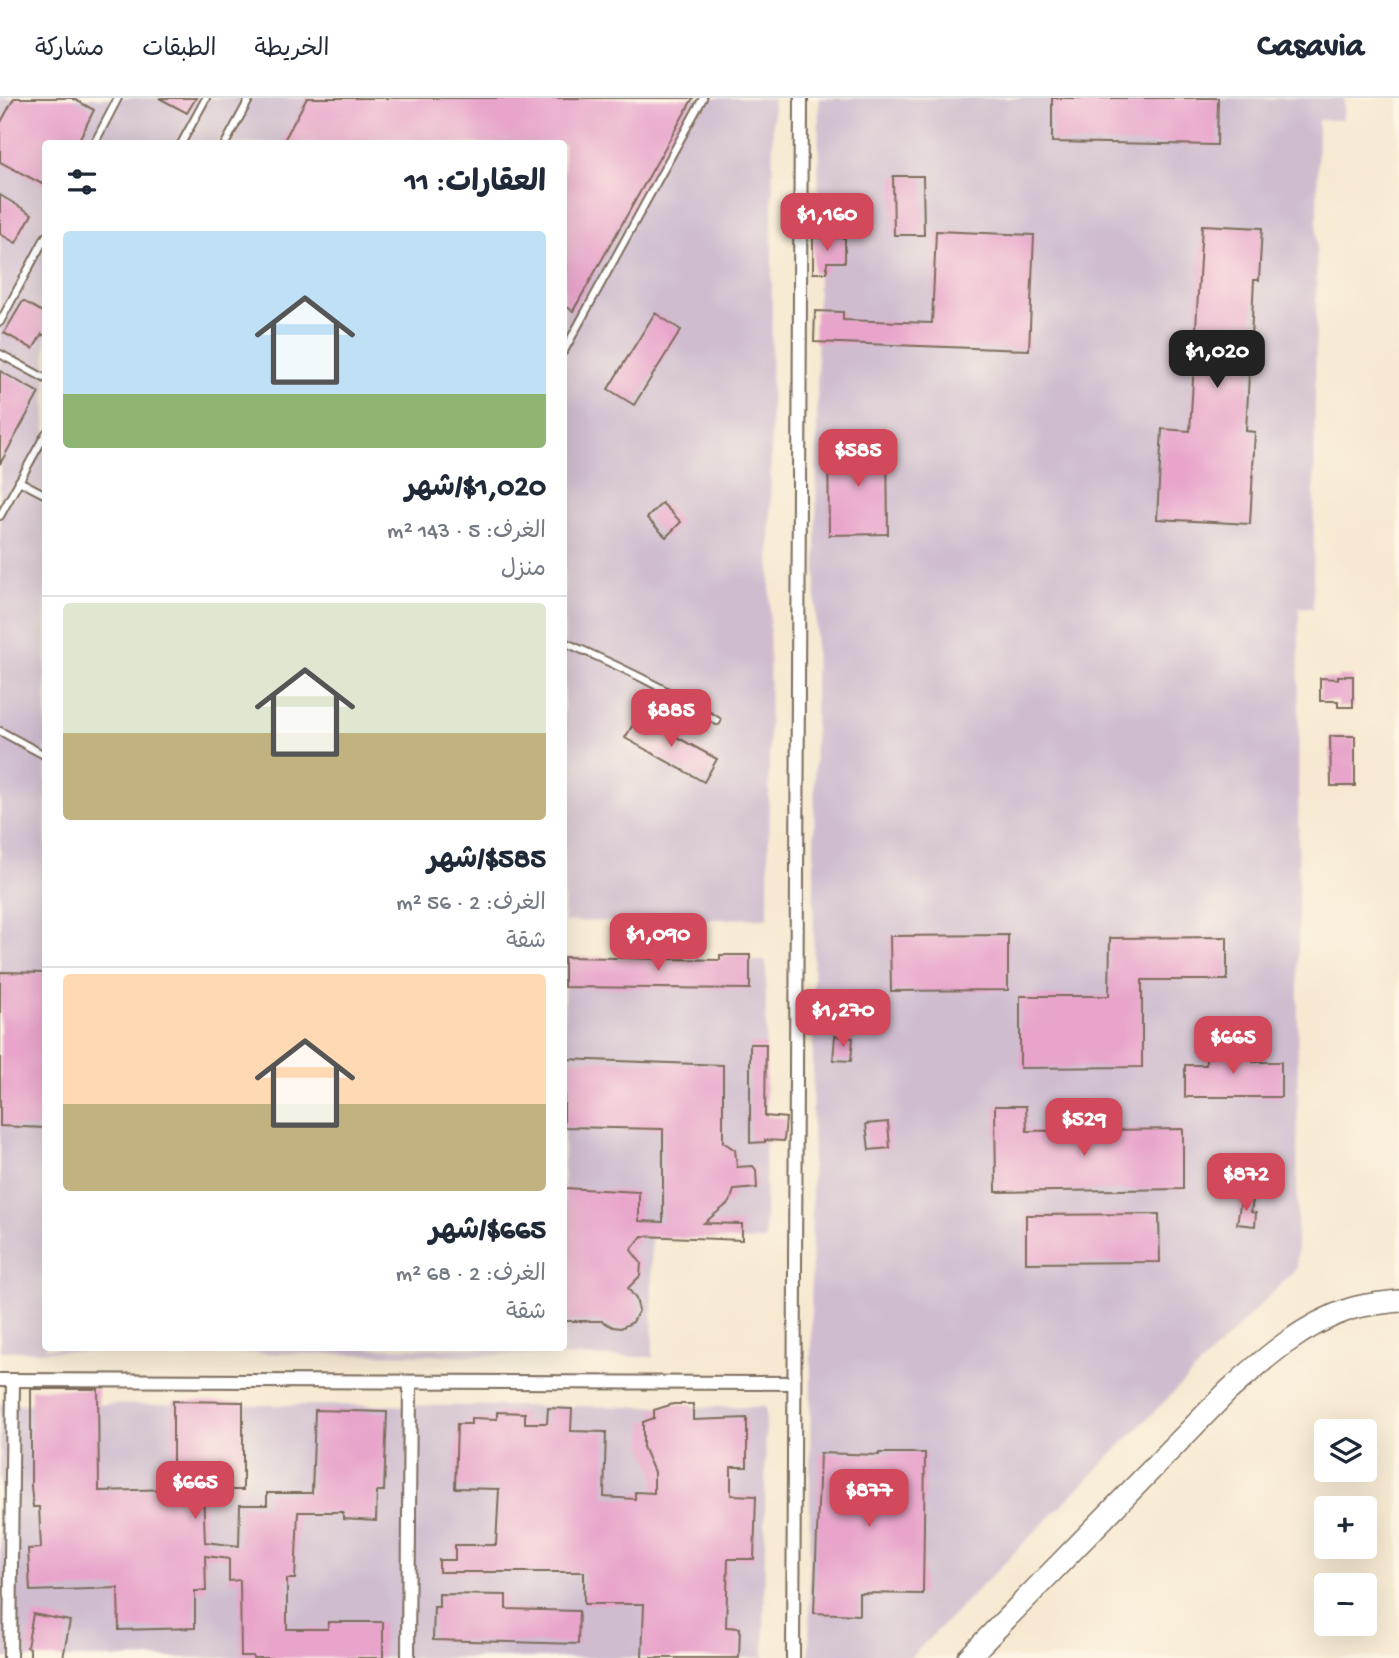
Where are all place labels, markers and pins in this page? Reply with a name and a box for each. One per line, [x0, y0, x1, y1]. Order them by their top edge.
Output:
pin: $1,160 [770, 194, 884, 253]
pin: $1,020 [1160, 330, 1274, 390]
pin: $585 [817, 430, 899, 489]
pin: $885 [630, 690, 712, 749]
pin: $1,090 [601, 914, 715, 973]
pin: $1,270 [786, 990, 900, 1049]
pin: $665 [1192, 1016, 1274, 1076]
pin: $529 [1043, 1098, 1125, 1158]
pin: $872 [1205, 1154, 1287, 1213]
pin: $665 [154, 1462, 236, 1521]
pin: $877 [828, 1470, 910, 1529]

